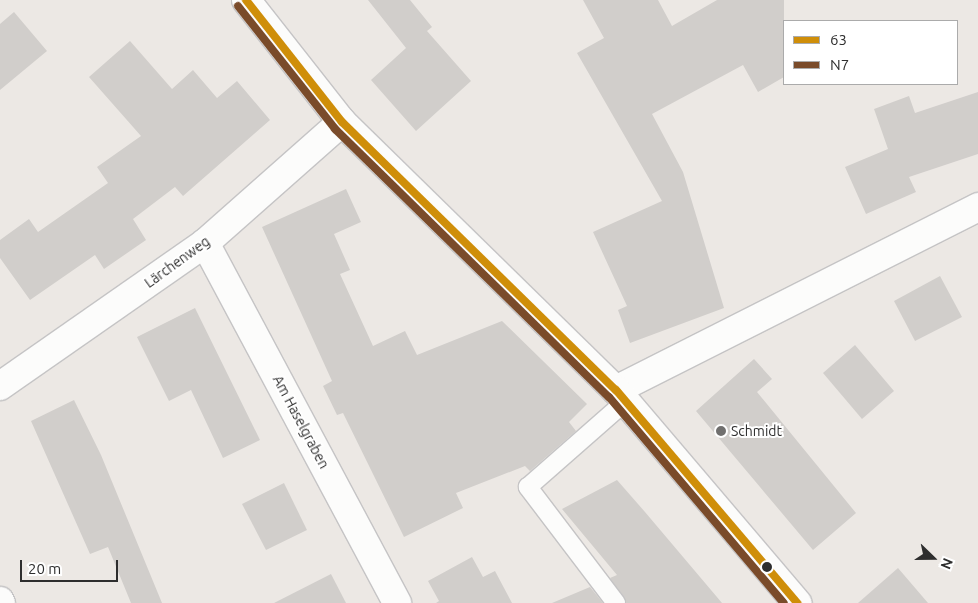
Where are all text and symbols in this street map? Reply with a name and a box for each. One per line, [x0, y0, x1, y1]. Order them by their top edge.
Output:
legend [783, 20, 958, 85]
text: 63 [830, 31, 847, 48]
text: N7 [830, 56, 849, 73]
street label: Lärchenweg [141, 233, 213, 291]
street label: Am Haselgraben [269, 372, 333, 472]
place label: Schmidt [731, 423, 782, 439]
marker: Schmidt [715, 425, 727, 437]
north arrow [908, 533, 958, 583]
scale bar [22, 550, 120, 582]
text: N [938, 556, 956, 571]
text: 20 m [28, 560, 61, 577]
unlabelled marker [762, 562, 772, 572]

